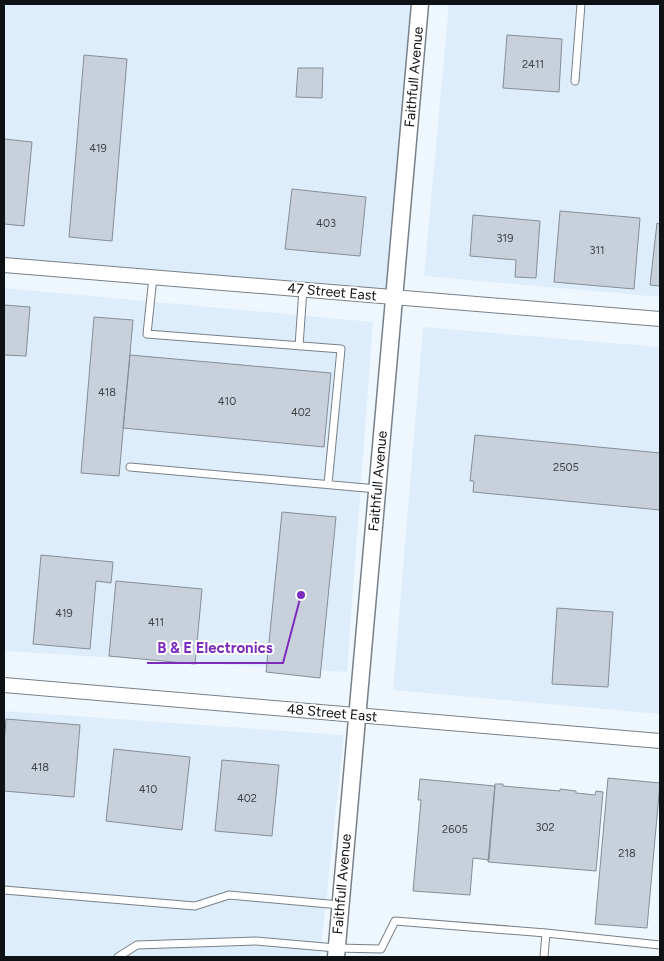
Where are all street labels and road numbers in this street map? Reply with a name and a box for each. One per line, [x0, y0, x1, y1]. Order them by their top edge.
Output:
street label: Faithfull Avenue [401, 26, 427, 128]
street label: 47 Street East [287, 280, 377, 304]
street label: Faithfull Avenue [365, 430, 391, 532]
street label: 48 Street East [286, 701, 378, 725]
street label: Faithfull Avenue [329, 833, 355, 935]

